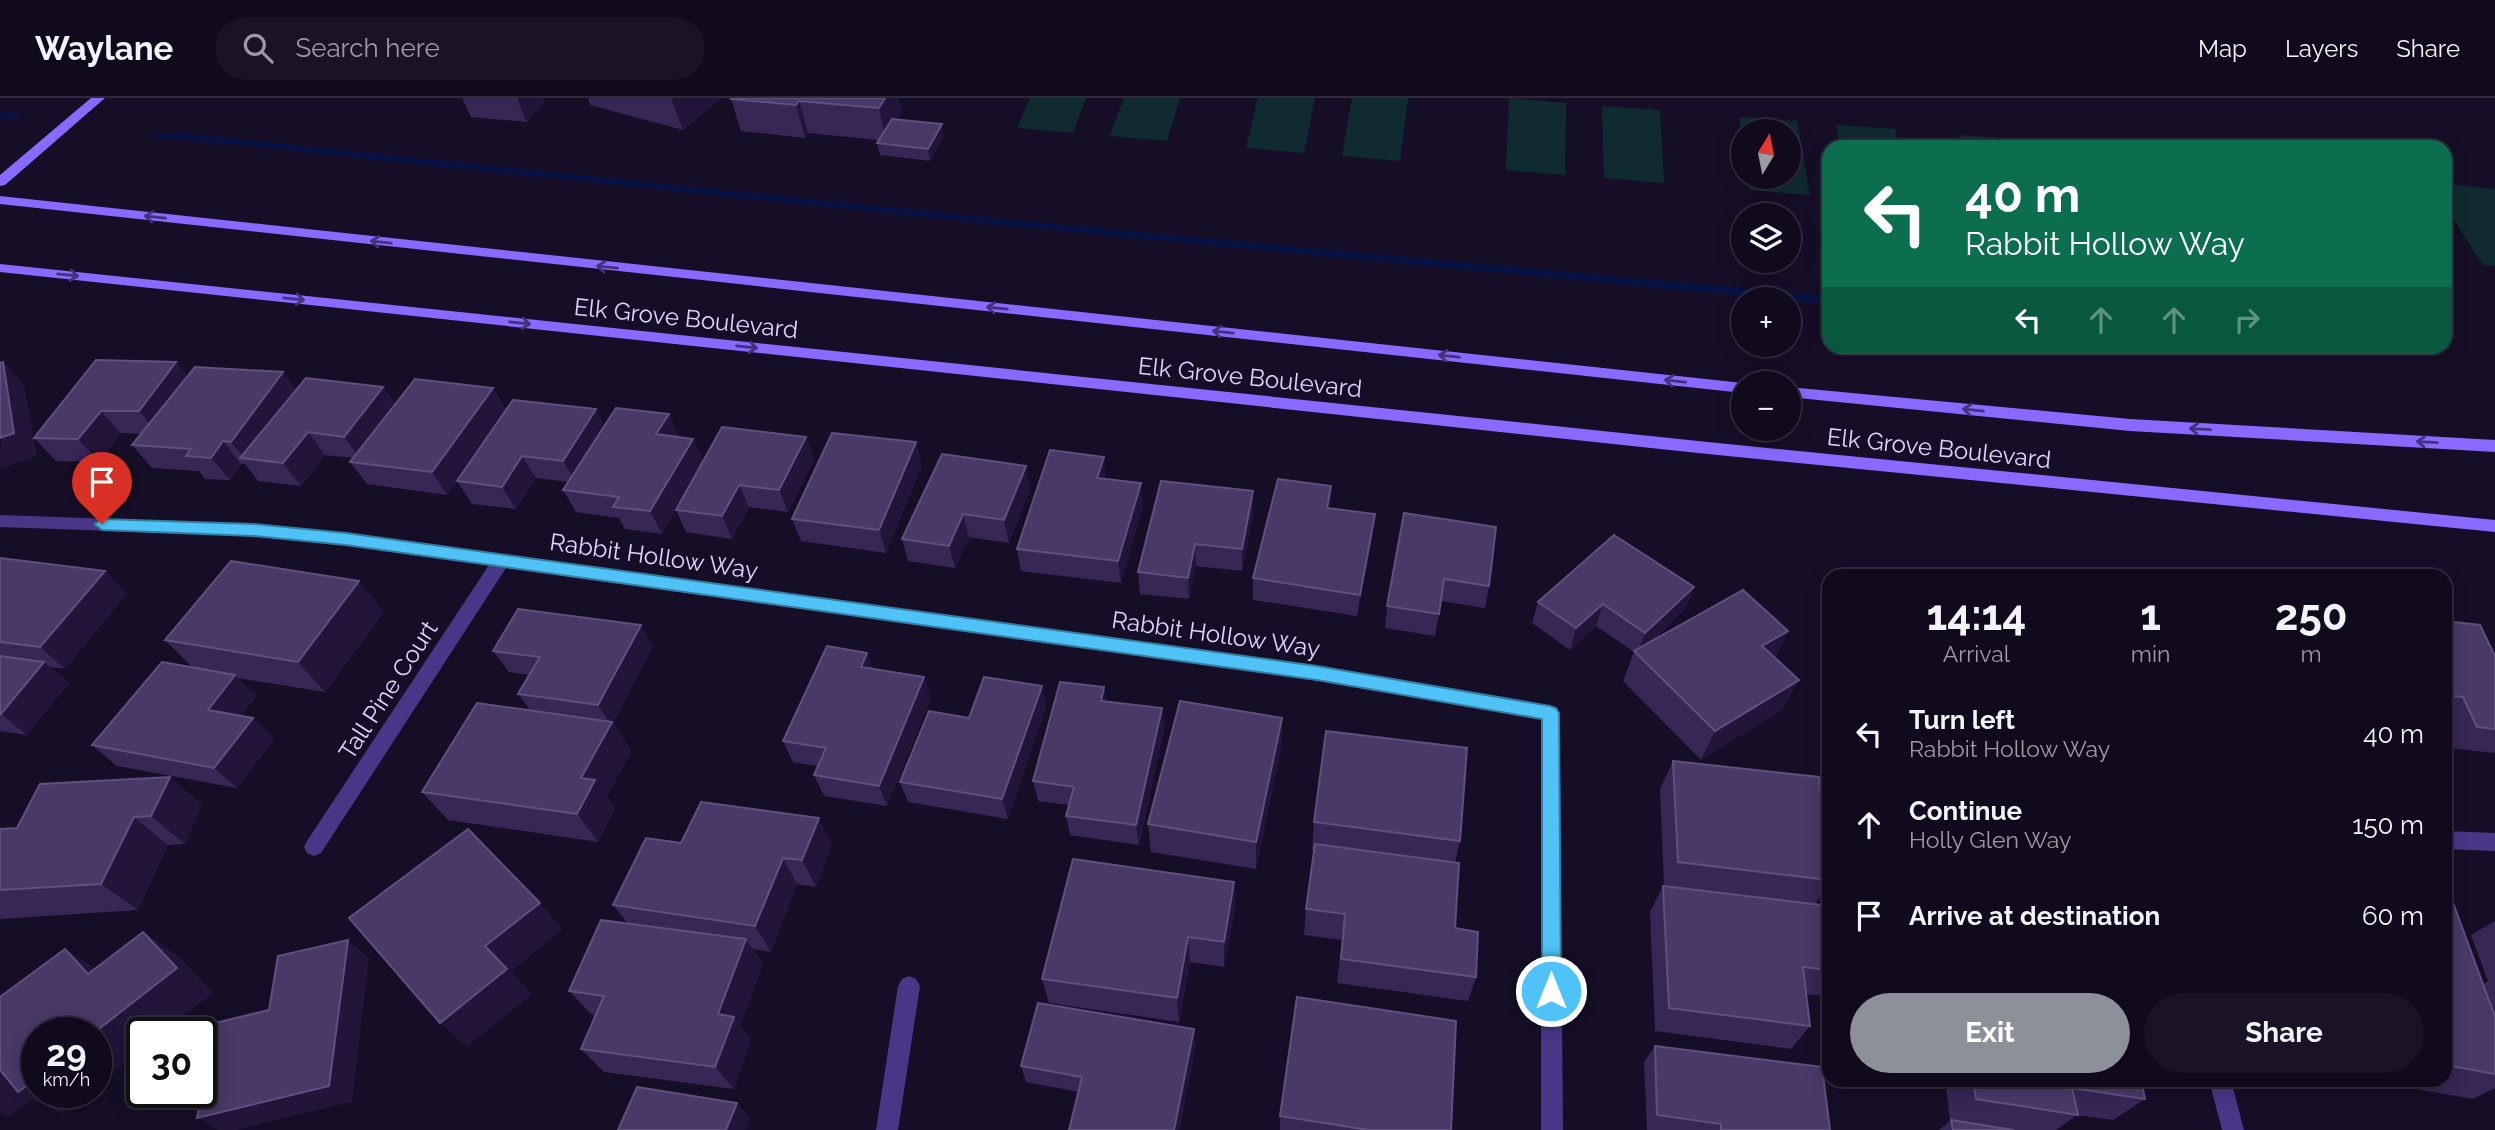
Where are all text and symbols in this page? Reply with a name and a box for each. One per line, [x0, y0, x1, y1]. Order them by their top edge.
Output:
search box [215, 17, 705, 80]
text: Waylane [35, 29, 173, 68]
icon: search [239, 29, 277, 67]
text: Search here [295, 33, 440, 63]
text: Map [2198, 34, 2247, 63]
text: Layers [2285, 34, 2358, 63]
text: Share [2396, 34, 2460, 63]
north arrow [1731, 119, 1801, 189]
map controls [1731, 119, 1801, 441]
text: 40 m [1965, 166, 2080, 223]
icon: left [1850, 168, 1941, 259]
button: layers [1731, 203, 1801, 273]
one-way arrow [144, 211, 167, 224]
text: Rabbit Hollow Way [1965, 225, 2245, 262]
one-way arrow [370, 236, 393, 249]
one-way arrow [596, 260, 619, 273]
one-way arrow [56, 269, 79, 282]
button: + [1731, 287, 1801, 357]
street label: Elk Grove Boulevard [573, 292, 799, 344]
one-way arrow [282, 293, 305, 306]
one-way arrow [986, 301, 1008, 314]
icon: left [2009, 301, 2047, 339]
icon: ahead [2082, 301, 2120, 339]
icon: ahead [2155, 301, 2193, 339]
icon: right [2228, 301, 2266, 339]
one-way arrow [509, 317, 531, 330]
one-way arrow [1212, 326, 1235, 339]
one-way arrow [735, 341, 757, 354]
one-way arrow [1438, 350, 1461, 363]
street label: Elk Grove Boulevard [1137, 351, 1363, 403]
button: − [1731, 371, 1801, 441]
one-way arrow [1664, 374, 1687, 387]
one-way arrow [1962, 403, 1985, 416]
street label: Elk Grove Boulevard [1826, 422, 2052, 474]
one-way arrow [2189, 422, 2211, 435]
one-way arrow [2416, 435, 2439, 448]
pin [72, 452, 132, 524]
icon: arrive [83, 463, 121, 501]
street label: Rabbit Hollow Way [548, 527, 760, 585]
text: 14:14 [1926, 591, 2026, 640]
text: 1 [2140, 591, 2161, 640]
text: 250 [2275, 591, 2348, 640]
street label: Rabbit Hollow Way [1110, 605, 1322, 663]
street label: Tall Pine Court [332, 615, 444, 765]
text: Arrival [1943, 640, 2010, 667]
text: min [2131, 640, 2170, 667]
text: m [2301, 640, 2322, 667]
text: Turn left [1909, 705, 2015, 735]
icon: left [1850, 715, 1888, 753]
text: 40 m [2363, 719, 2424, 749]
text: Rabbit Hollow Way [1909, 735, 2110, 762]
text: Continue [1909, 796, 2022, 826]
icon: ahead [1850, 806, 1888, 844]
text: 150 m [2352, 810, 2424, 840]
text: Holly Glen Way [1909, 826, 2072, 853]
icon: arrive [1850, 897, 1888, 935]
text: Arrive at destination [1909, 901, 2160, 931]
text: 60 m [2362, 901, 2424, 931]
position arrow [1514, 954, 1588, 1028]
button: Exit [1850, 993, 2130, 1073]
button: Share [2144, 993, 2424, 1073]
speed limit sign: 30 [126, 1017, 217, 1108]
text: 29 [46, 1033, 87, 1074]
text: km/h [43, 1069, 90, 1090]

